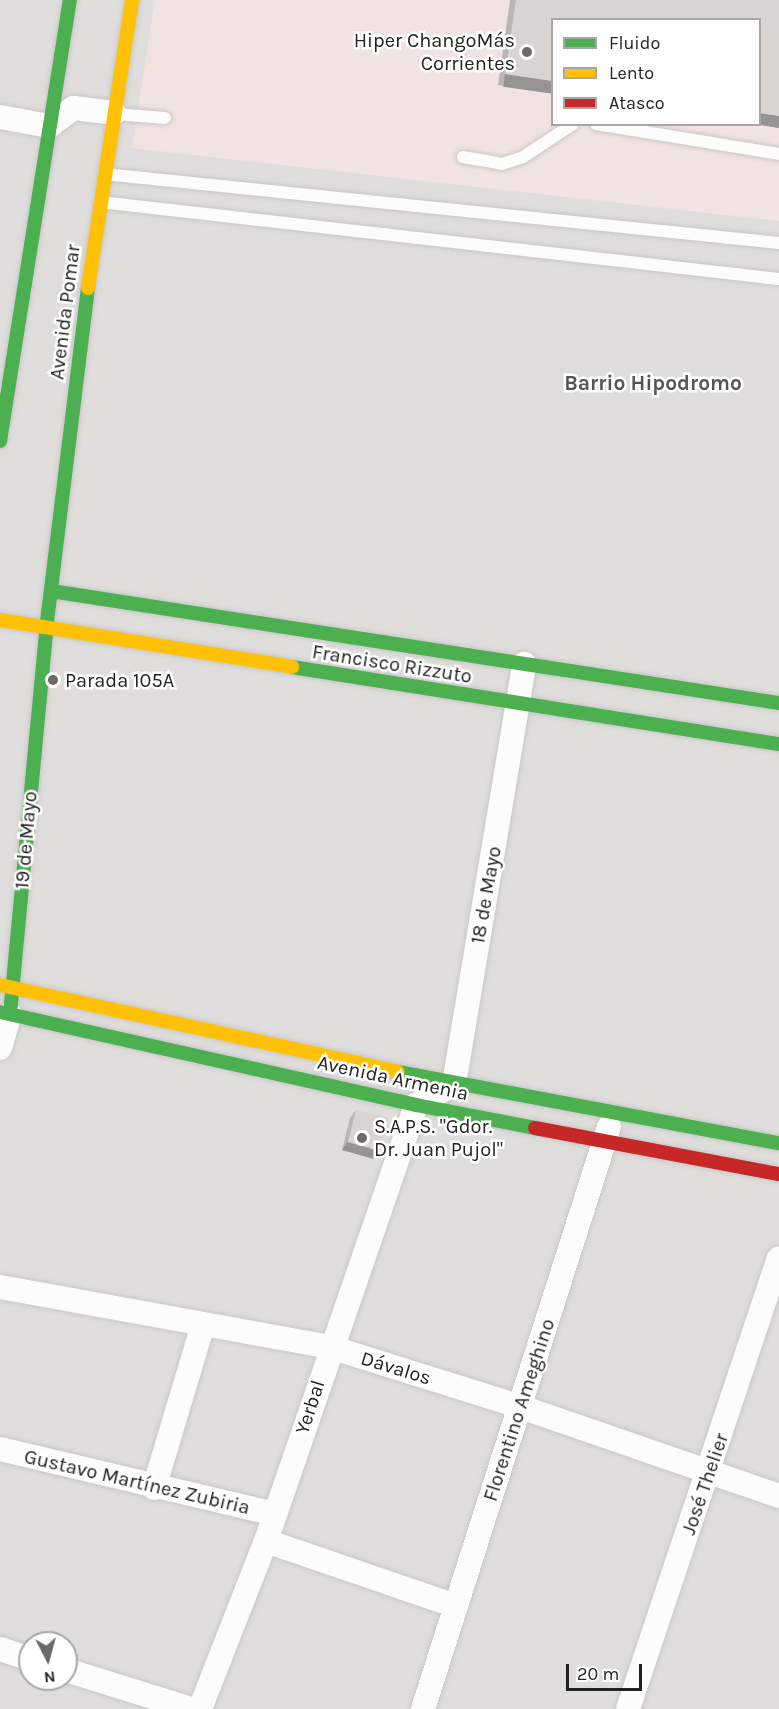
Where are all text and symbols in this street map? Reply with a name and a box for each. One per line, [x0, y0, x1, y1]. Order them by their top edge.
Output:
legend [551, 18, 761, 126]
place label: Hiper ChangoMás Corrientes [354, 28, 515, 75]
text: Fluido [609, 32, 660, 54]
marker: Hiper ChangoMás Corrientes [520, 45, 534, 59]
text: Lento [609, 62, 654, 84]
text: Atasco [609, 92, 665, 114]
street label: Avenida Pomar [45, 243, 85, 381]
district label: Barrio Hipodromo [564, 370, 742, 396]
street label: Francisco Rizzuto [310, 640, 474, 688]
place label: Parada 105A [65, 668, 174, 692]
marker: Parada 105A [46, 673, 60, 687]
street label: 19 de Mayo [10, 790, 42, 890]
street label: 18 de Mayo [466, 844, 506, 946]
street label: Avenida Armenia [315, 1050, 471, 1106]
place label: S.A.P.S. "Gdor. Dr. Juan Pujol" [374, 1114, 503, 1161]
marker: S.A.P.S. "Gdor. Dr. Juan Pujol" [355, 1131, 369, 1145]
street label: Florentino Ameghino [478, 1316, 560, 1504]
street label: Dávalos [358, 1346, 434, 1390]
street label: Yerbal [290, 1377, 330, 1437]
street label: José Thelier [676, 1430, 734, 1538]
street label: Gustavo Martínez Zubiria [22, 1444, 252, 1520]
north arrow [18, 1631, 78, 1691]
scale bar [569, 1652, 646, 1690]
text: 20 m [577, 1663, 619, 1685]
text: N [43, 1667, 56, 1687]

